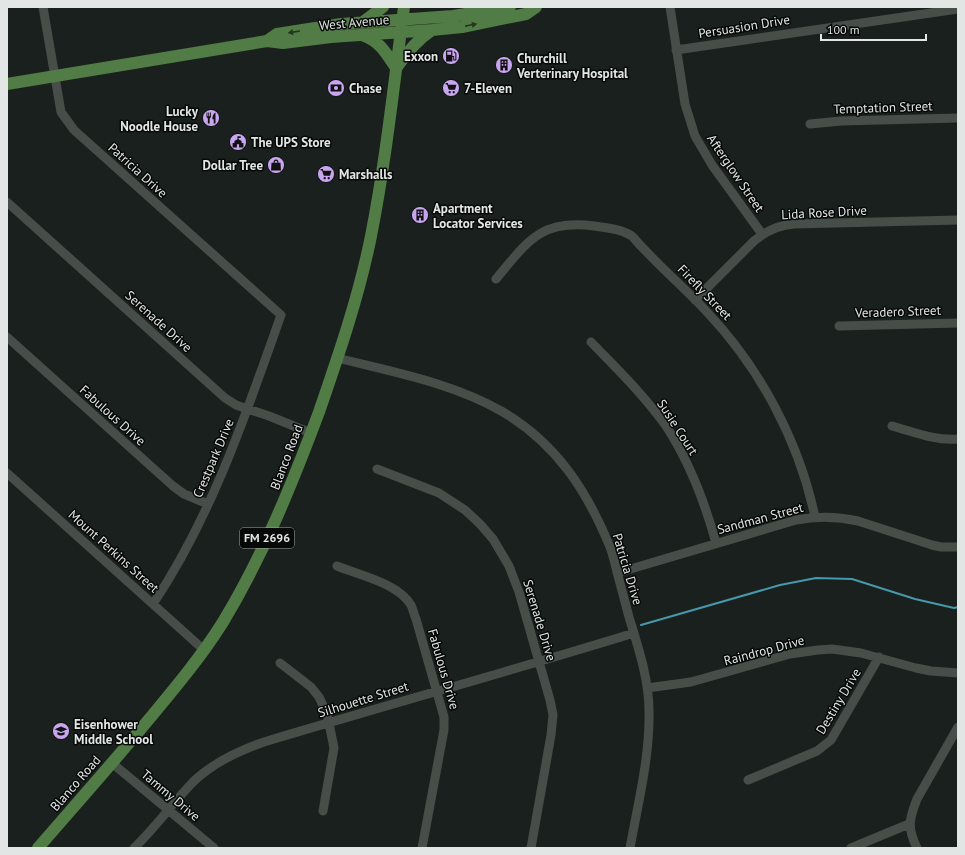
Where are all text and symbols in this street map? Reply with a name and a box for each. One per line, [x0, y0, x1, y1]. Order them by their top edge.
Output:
street label: West Avenue [318, 11, 390, 34]
street label: Persuasion Drive [697, 11, 791, 42]
scale bar [821, 16, 926, 42]
one-way arrow [465, 22, 477, 28]
text: 100 m [827, 22, 860, 37]
one-way arrow [288, 29, 300, 35]
fuel station icon: Exxon [441, 46, 461, 66]
place label: Exxon [404, 48, 438, 65]
place label: Churchill Verterinary Hospital [516, 50, 628, 82]
building icon: Churchill Verterinary Hospital [494, 55, 514, 75]
bank icon: Chase [326, 78, 346, 98]
supermarket icon: 7-Eleven [441, 78, 461, 98]
place label: Chase [349, 80, 382, 97]
place label: 7-Eleven [464, 80, 512, 97]
street label: Temptation Street [833, 97, 933, 118]
place label: Lucky Noodle House [120, 103, 199, 135]
restaurant icon: Lucky Noodle House [201, 108, 221, 128]
street label: Afterglow Street [703, 131, 768, 216]
public building icon: The UPS Store [228, 132, 248, 152]
place label: The UPS Store [251, 134, 331, 151]
street label: Patricia Drive [104, 139, 171, 201]
shop icon: Dollar Tree [266, 155, 286, 175]
place label: Dollar Tree [202, 157, 263, 174]
supermarket icon: Marshalls [316, 164, 336, 184]
place label: Marshalls [339, 166, 393, 183]
place label: Apartment Locator Services [433, 200, 523, 232]
street label: Lida Rose Drive [781, 202, 867, 223]
building icon: Apartment Locator Services [410, 205, 430, 225]
street label: Firefly Street [674, 261, 736, 324]
street label: Serenade Drive [122, 287, 196, 356]
street label: Veradero Street [854, 301, 942, 322]
street label: Fabulous Drive [76, 381, 149, 449]
street label: Susie Court [653, 396, 702, 459]
street label: Crestpark Drive [189, 416, 238, 500]
street label: Blanco Road [266, 422, 307, 492]
street label: Sandman Street [715, 499, 806, 538]
street label: Mount Perkins Street [65, 506, 163, 597]
road number: FM 2696 [240, 528, 294, 548]
street label: Patricia Drive [609, 531, 646, 607]
street label: Serenade Drive [519, 577, 560, 663]
street label: Fabulous Drive [424, 627, 463, 711]
street label: Raindrop Drive [722, 632, 806, 669]
street label: Destiny Drive [812, 665, 865, 737]
street label: Silhouette Street [316, 677, 411, 721]
place label: Eisenhower Middle School [74, 716, 153, 748]
school or university icon: Eisenhower Middle School [51, 721, 71, 741]
street label: Blanco Road [46, 752, 104, 815]
street label: Tammy Drive [138, 766, 204, 825]

